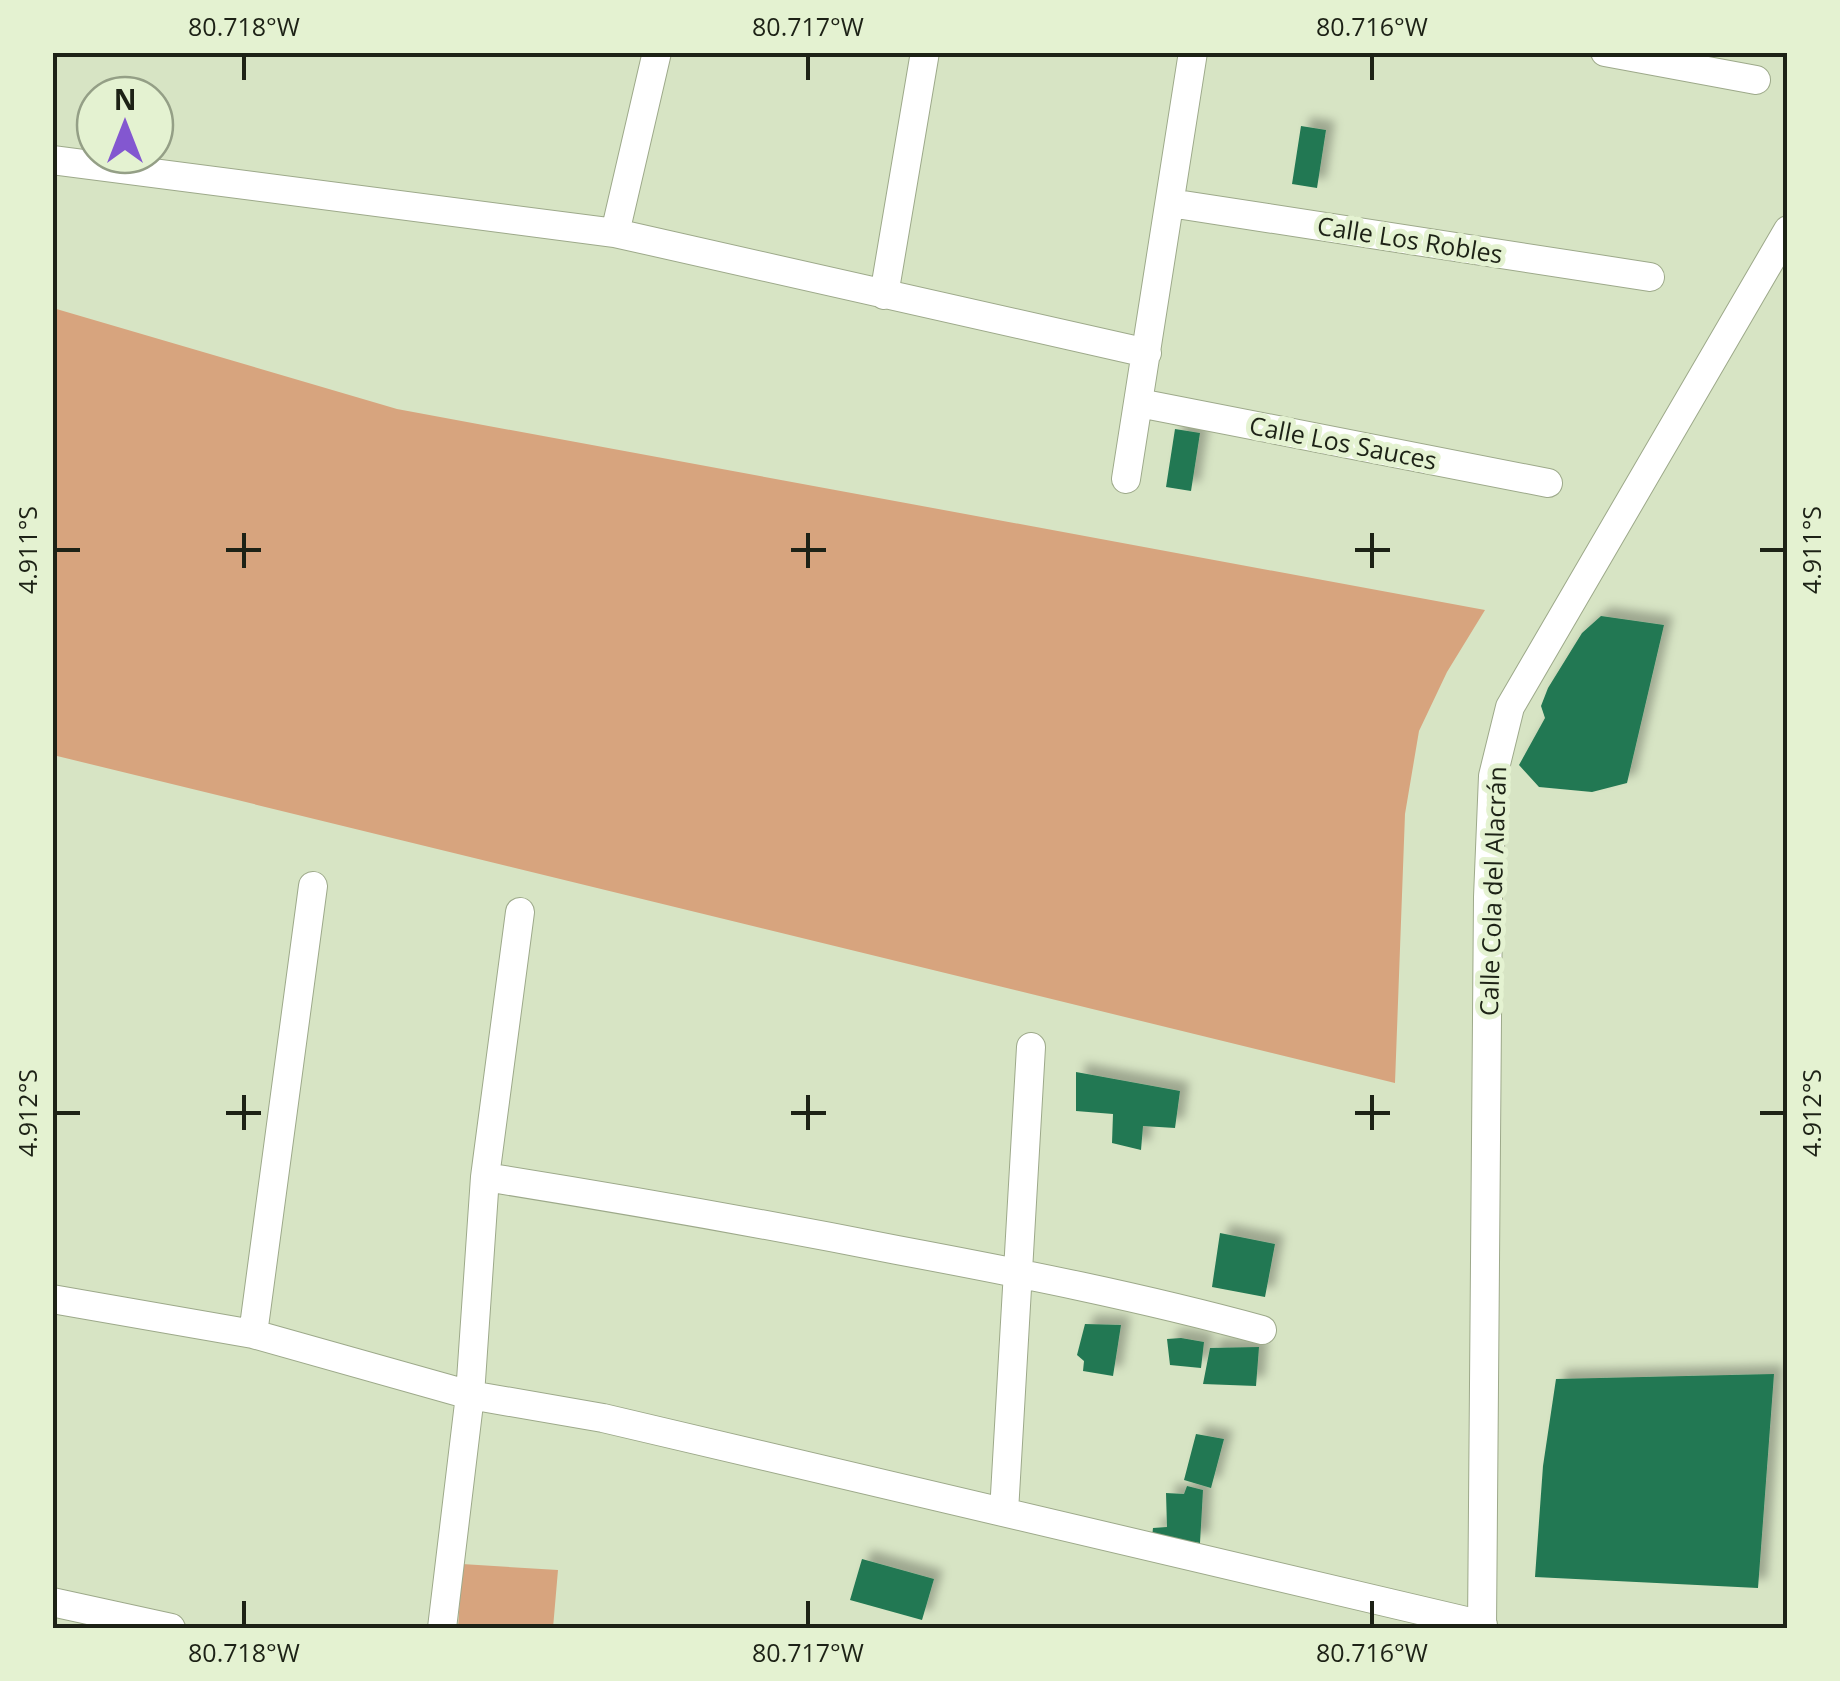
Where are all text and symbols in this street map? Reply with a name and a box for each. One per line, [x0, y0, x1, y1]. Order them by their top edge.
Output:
text: 80.718°W [188, 9, 300, 43]
text: 80.717°W [752, 9, 864, 43]
text: 80.716°W [1316, 9, 1428, 43]
north arrow [75, 75, 175, 175]
text: N [114, 80, 136, 118]
street label: Calle Los Robles [1315, 208, 1505, 270]
street label: Calle Los Sauces [1247, 407, 1440, 477]
text: 4.911°S [10, 506, 44, 594]
text: 4.911°S [1794, 506, 1828, 594]
street label: Calle Cola del Alacrán [1471, 766, 1513, 1016]
text: 4.912°S [10, 1069, 44, 1157]
text: 4.912°S [1794, 1069, 1828, 1157]
text: 80.718°W [188, 1635, 300, 1669]
text: 80.717°W [752, 1635, 864, 1669]
text: 80.716°W [1316, 1635, 1428, 1669]

